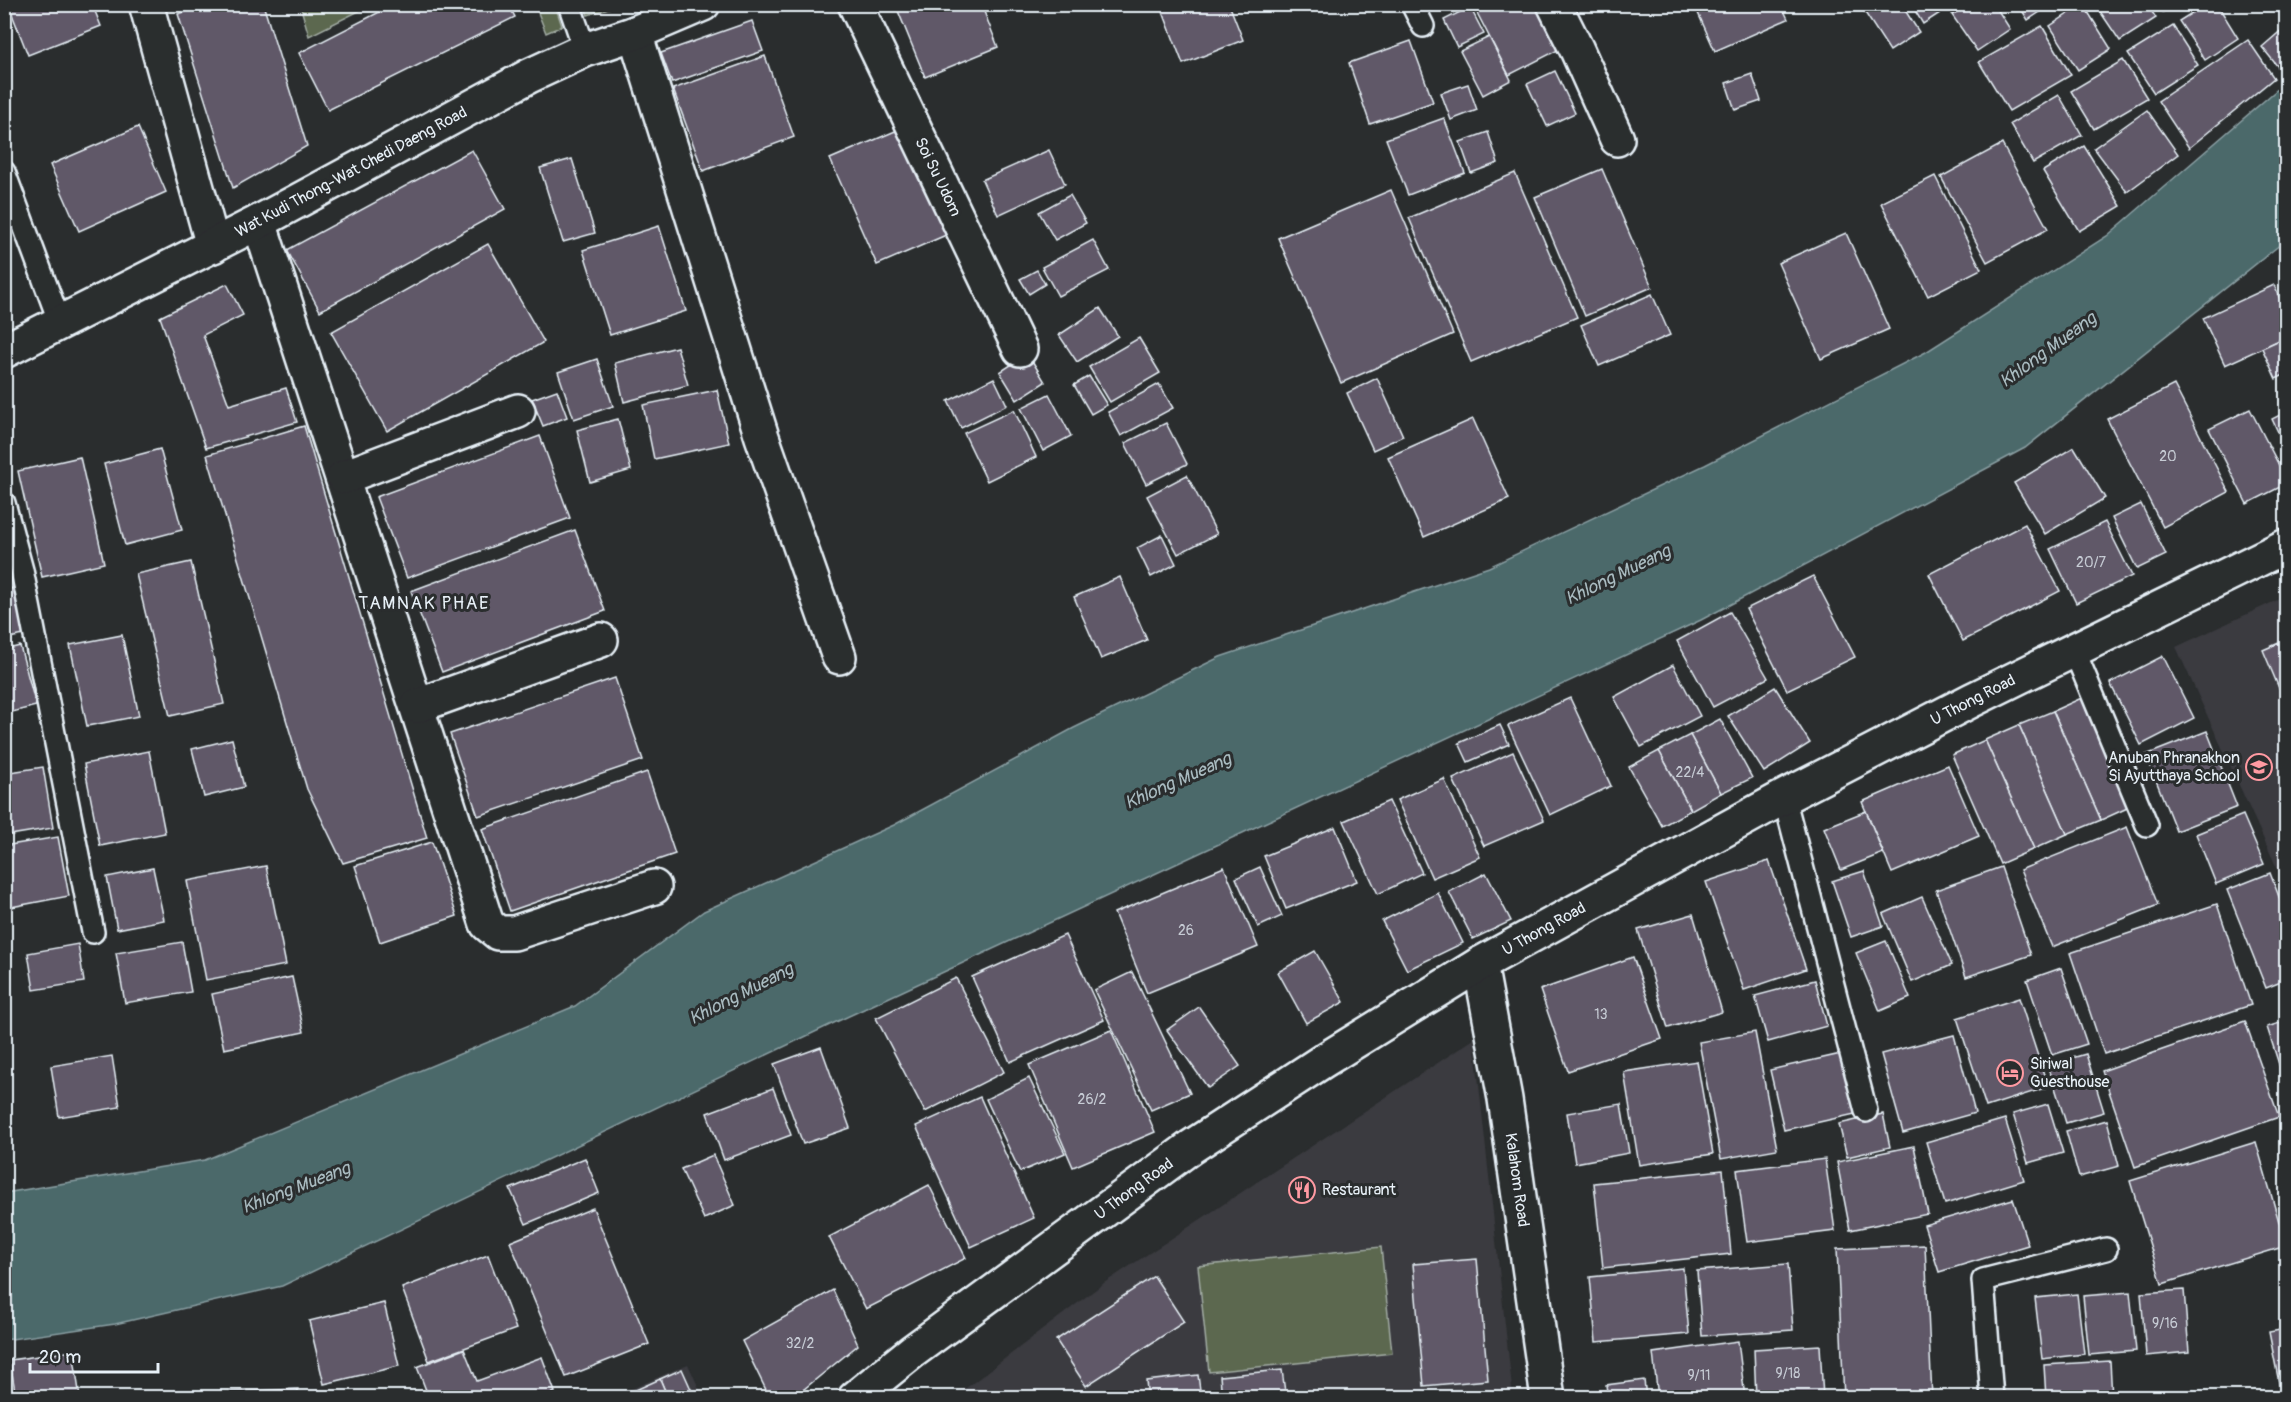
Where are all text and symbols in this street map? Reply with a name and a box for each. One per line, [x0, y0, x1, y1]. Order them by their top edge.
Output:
street label: Wat Kudi Thong-Wat Chedi Daeng Road [232, 102, 470, 242]
street label: Soi Su Udom [910, 134, 966, 220]
water label: Khlong Mueang [1995, 306, 2103, 393]
house number: 20 [2159, 448, 2177, 465]
water label: Khlong Mueang [1562, 539, 1676, 610]
house number: 20/7 [2076, 554, 2106, 571]
district label: TAMNAK PHAE [358, 592, 490, 615]
street label: U Thong Road [1927, 670, 2019, 730]
water label: Khlong Mueang [1121, 746, 1237, 815]
place label: Anuban Phranakhon Si Ayutthaya School [2108, 748, 2240, 786]
school or university icon: Anuban Phranakhon Si Ayutthaya School [2244, 752, 2274, 782]
house number: 22/4 [1676, 764, 1704, 781]
street label: U Thong Road [1499, 898, 1589, 960]
house number: 26 [1178, 922, 1194, 939]
water label: Khlong Mueang [685, 957, 799, 1030]
house number: 13 [1594, 1006, 1608, 1023]
place label: Siriwal Guesthouse [2030, 1054, 2109, 1092]
hotel icon: Siriwal Guesthouse [1995, 1058, 2025, 1088]
house number: 26/2 [1078, 1091, 1107, 1108]
street label: Kalahom Road [1501, 1132, 1533, 1228]
street label: U Thong Road [1091, 1154, 1177, 1224]
water label: Khlong Mueang [239, 1156, 355, 1219]
restaurant icon: Restaurant [1287, 1175, 1317, 1205]
place label: Restaurant [1322, 1180, 1396, 1200]
house number: 9/16 [2152, 1315, 2178, 1332]
house number: 32/2 [786, 1335, 814, 1352]
scale bar [30, 1336, 158, 1374]
text: 20 m [39, 1346, 81, 1369]
house number: 9/18 [1776, 1365, 1800, 1382]
house number: 9/11 [1687, 1367, 1711, 1384]

